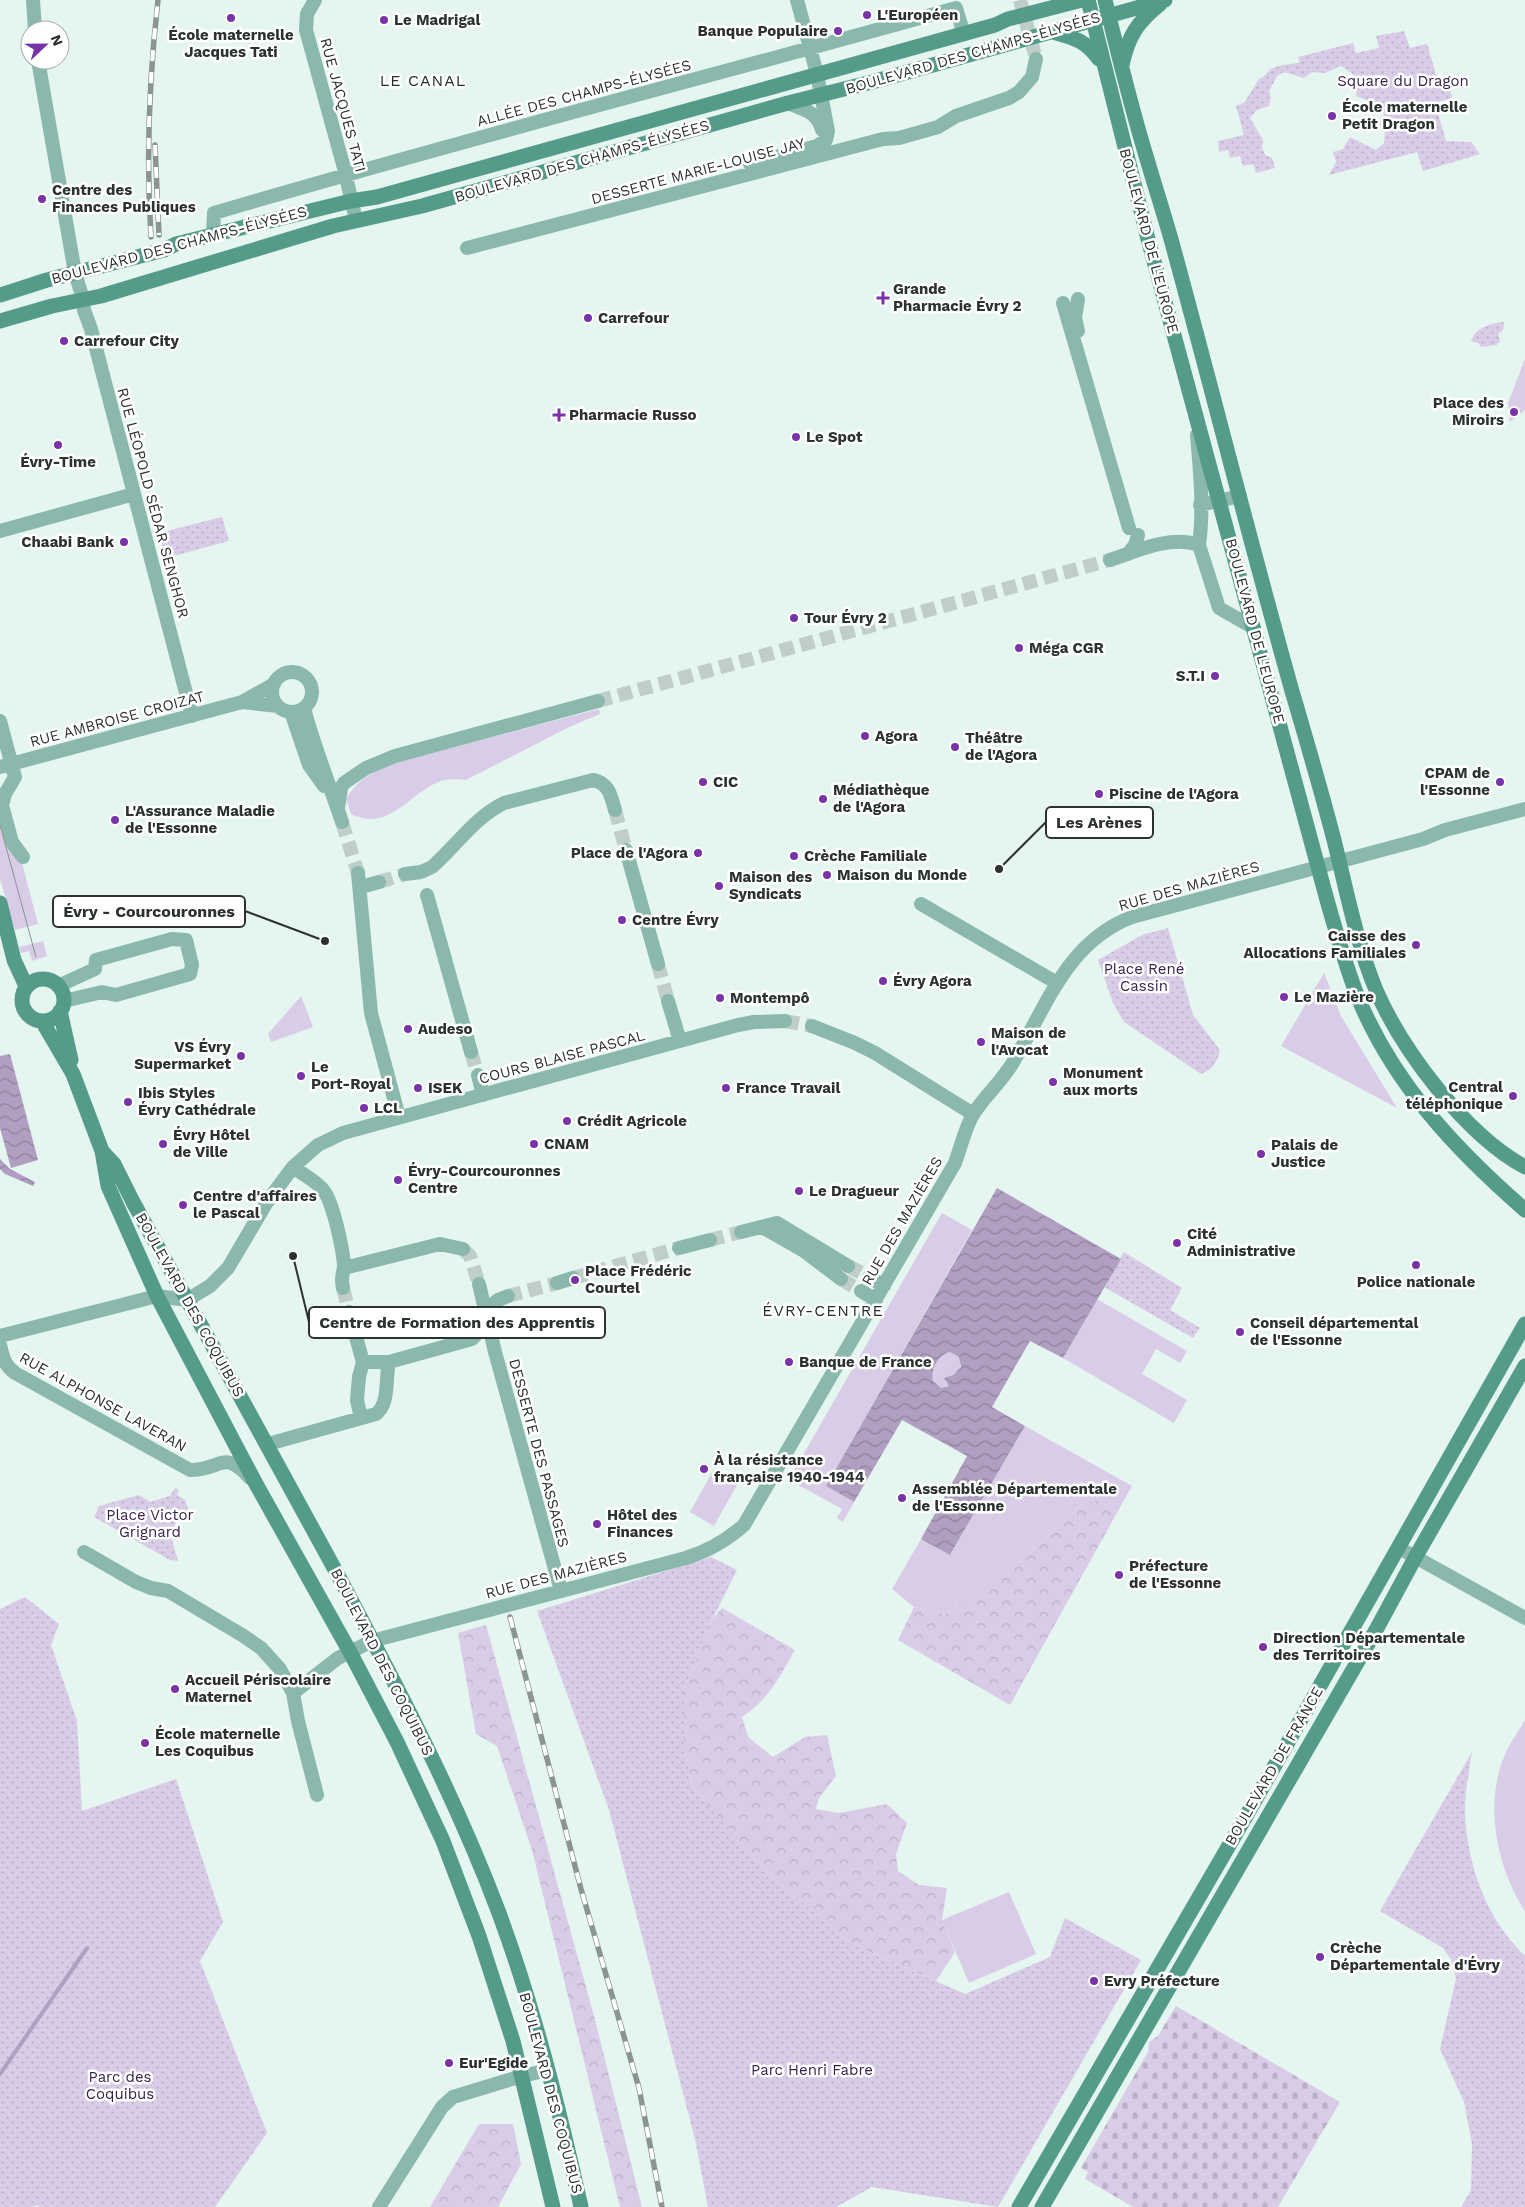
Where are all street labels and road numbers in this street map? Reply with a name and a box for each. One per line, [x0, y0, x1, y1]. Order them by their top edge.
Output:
street label: BOULEVARD DES CHAMPS-ÉLYSÉES [844, 8, 1102, 98]
street label: RUE JACQUES TATI [316, 36, 370, 174]
street label: ALLÉE DES CHAMPS-ÉLYSÉES [475, 56, 693, 130]
street label: BOULEVARD DES CHAMPS-ÉLYSÉES [453, 116, 711, 206]
street label: DESSERTE MARIE-LOUISE JAY [589, 134, 807, 208]
street label: BOULEVARD DE L'EUROPE [1116, 146, 1182, 336]
street label: BOULEVARD DES CHAMPS-ÉLYSÉES [49, 202, 309, 288]
street label: RUE LÉOPOLD SÉDAR SENGHOR [114, 386, 192, 620]
street label: BOULEVARD DE L'EUROPE [1222, 536, 1288, 726]
street label: RUE AMBROISE CROIZAT [28, 687, 206, 751]
street label: RUE DES MAZIÈRES [1116, 857, 1262, 915]
street label: COURS BLAISE PASCAL [477, 1026, 647, 1088]
street label: RUE DES MAZIÈRES [858, 1153, 946, 1289]
street label: BOULEVARD DES COQUIBUS [132, 1210, 248, 1400]
street label: RUE ALPHONSE LAVERAN [16, 1348, 190, 1456]
street label: DESSERTE DES PASSAGES [505, 1357, 573, 1549]
street label: RUE DES MAZIÈRES [483, 1547, 629, 1603]
street label: BOULEVARD DES COQUIBUS [327, 1565, 437, 1759]
street label: BOULEVARD DE FRANCE [1221, 1683, 1327, 1849]
street label: BOULEVARD DES COQUIBUS [515, 1990, 587, 2196]

